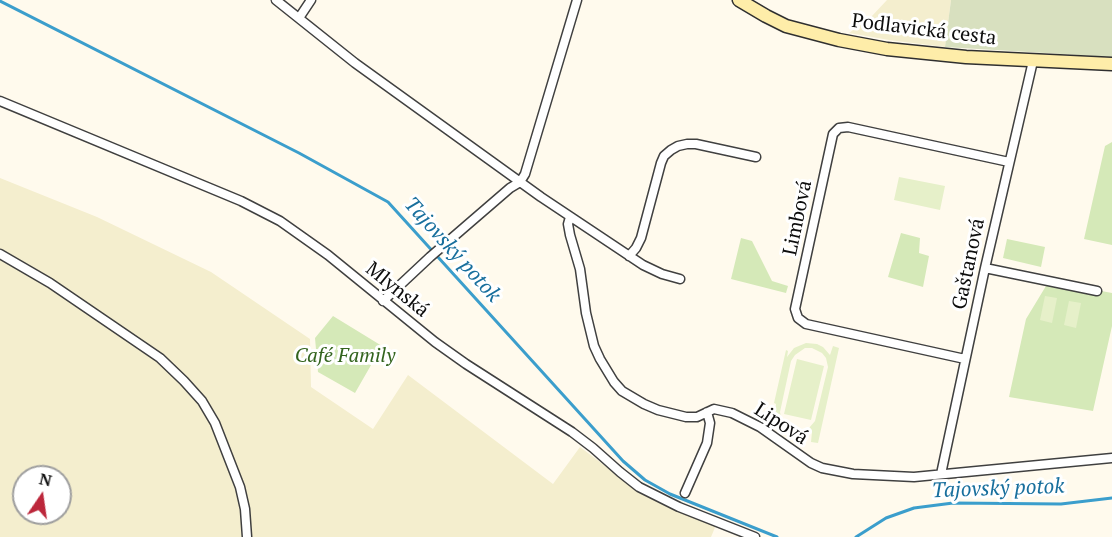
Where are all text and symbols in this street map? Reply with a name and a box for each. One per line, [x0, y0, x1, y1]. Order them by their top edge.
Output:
street label: Podlavická cesta [850, 9, 998, 51]
street label: Limbová [778, 178, 818, 258]
water label: Tajovský potok [398, 192, 506, 308]
street label: Gaštanová [948, 216, 990, 312]
street label: Mlynská [361, 257, 433, 323]
park label: Café Family [295, 344, 395, 368]
street label: Lipová [750, 398, 812, 450]
north arrow [12, 465, 72, 525]
text: N [37, 467, 54, 491]
water label: Tajovský potok [931, 474, 1065, 504]

